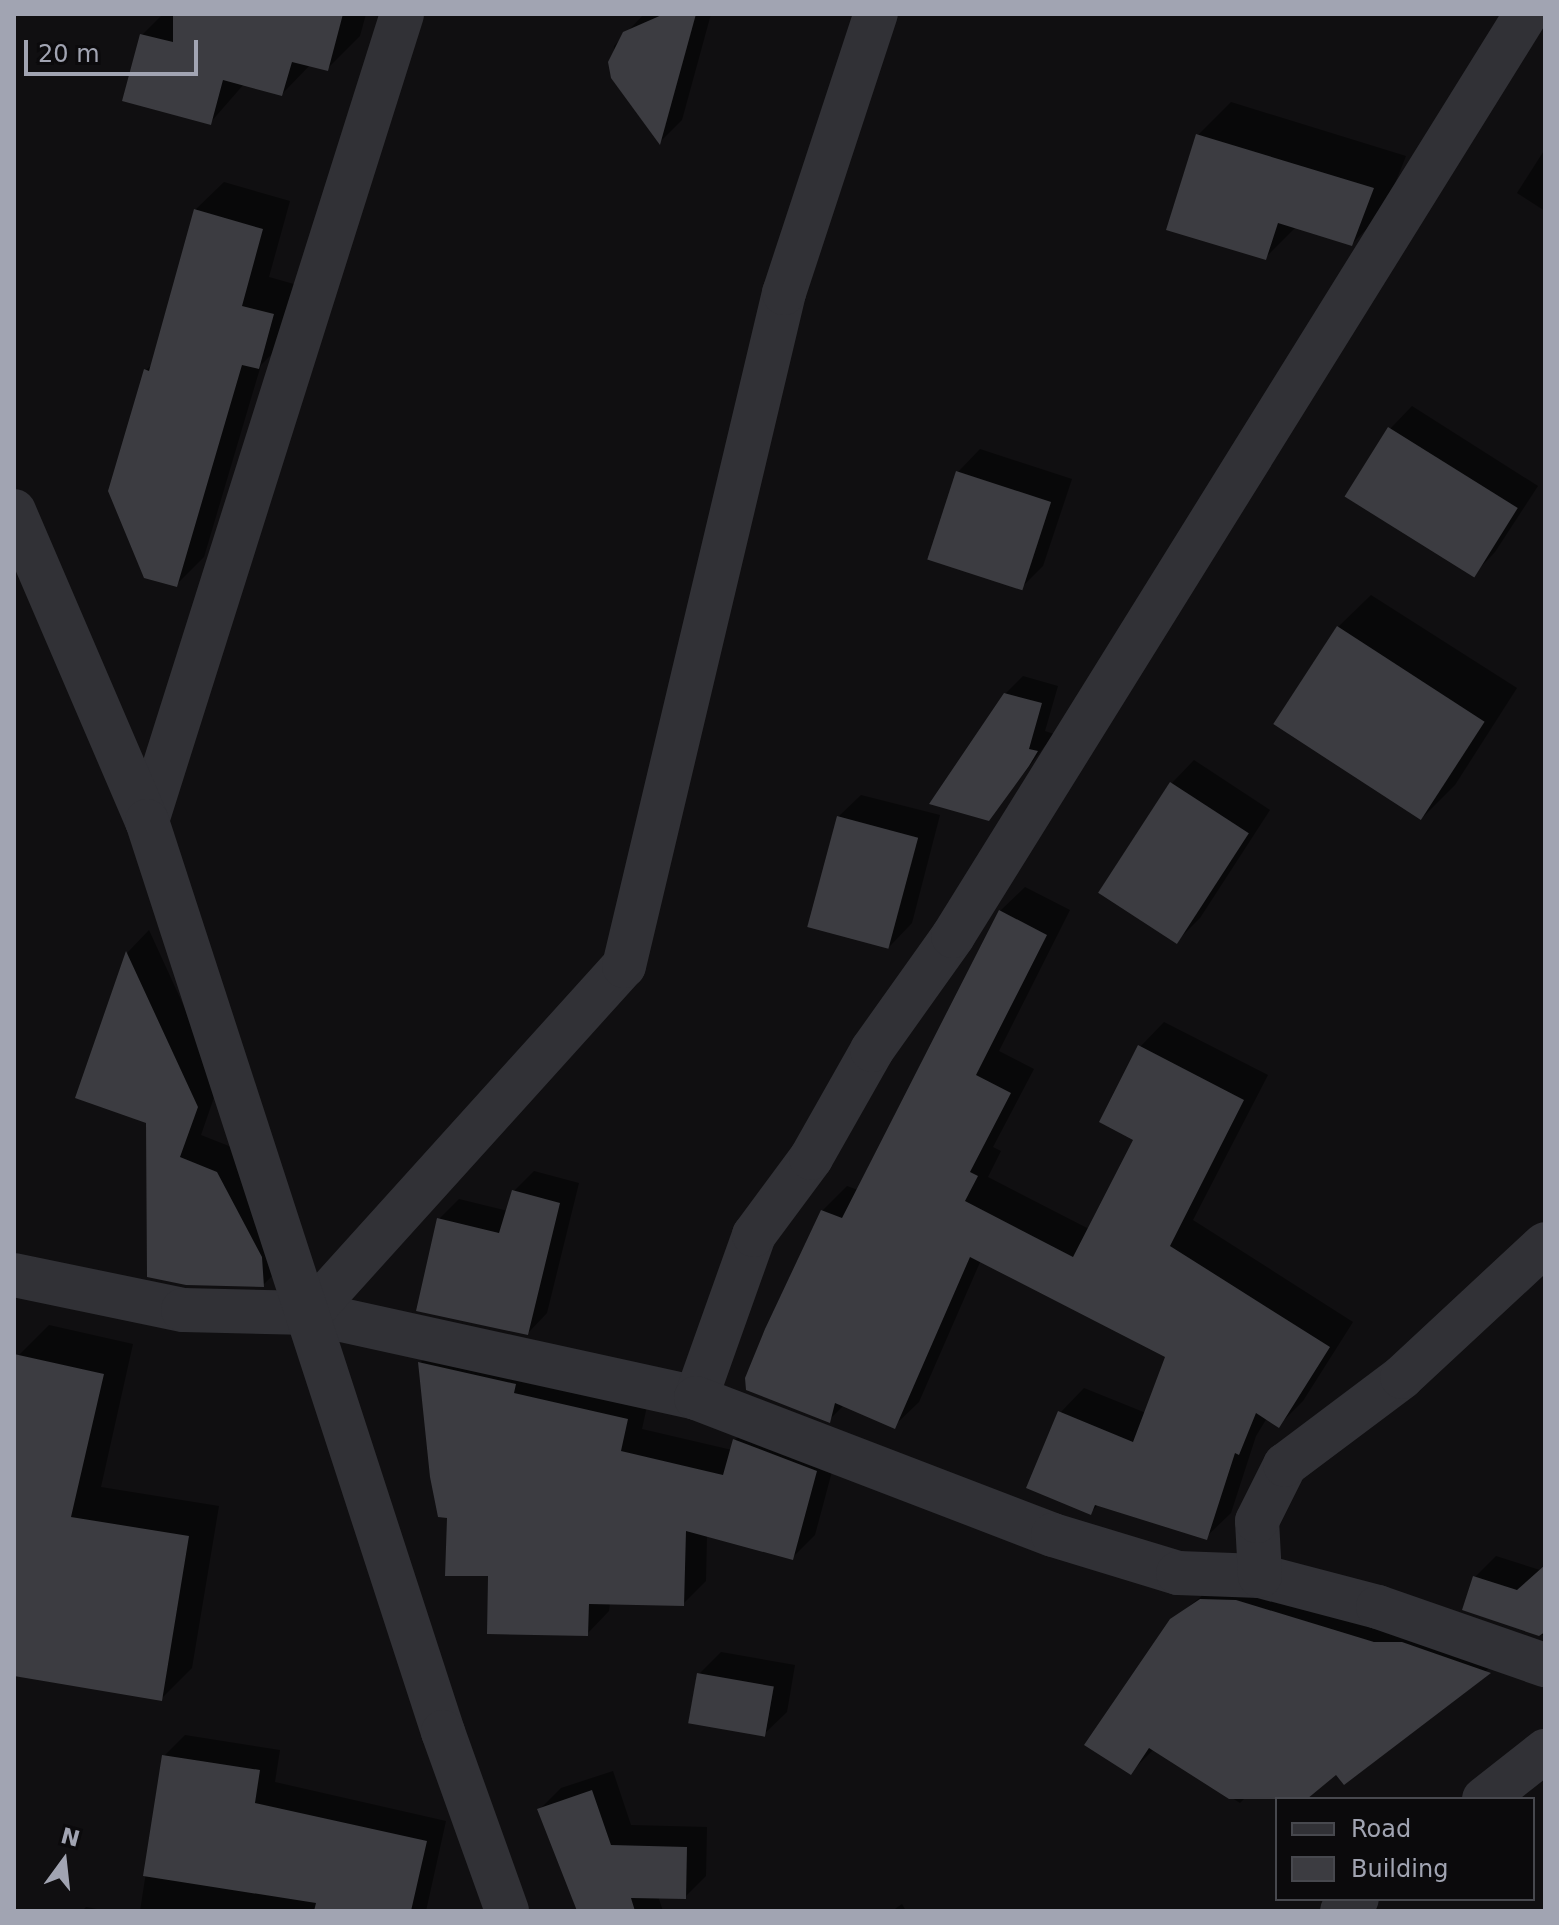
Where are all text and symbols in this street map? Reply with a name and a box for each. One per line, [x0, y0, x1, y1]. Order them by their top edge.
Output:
scale bar [28, 24, 202, 74]
text: 20 m [38, 40, 100, 68]
legend [1275, 1797, 1535, 1901]
text: Road [1351, 1815, 1411, 1843]
north arrow [24, 1821, 104, 1901]
text: N [58, 1823, 82, 1852]
text: Building [1351, 1855, 1448, 1883]

